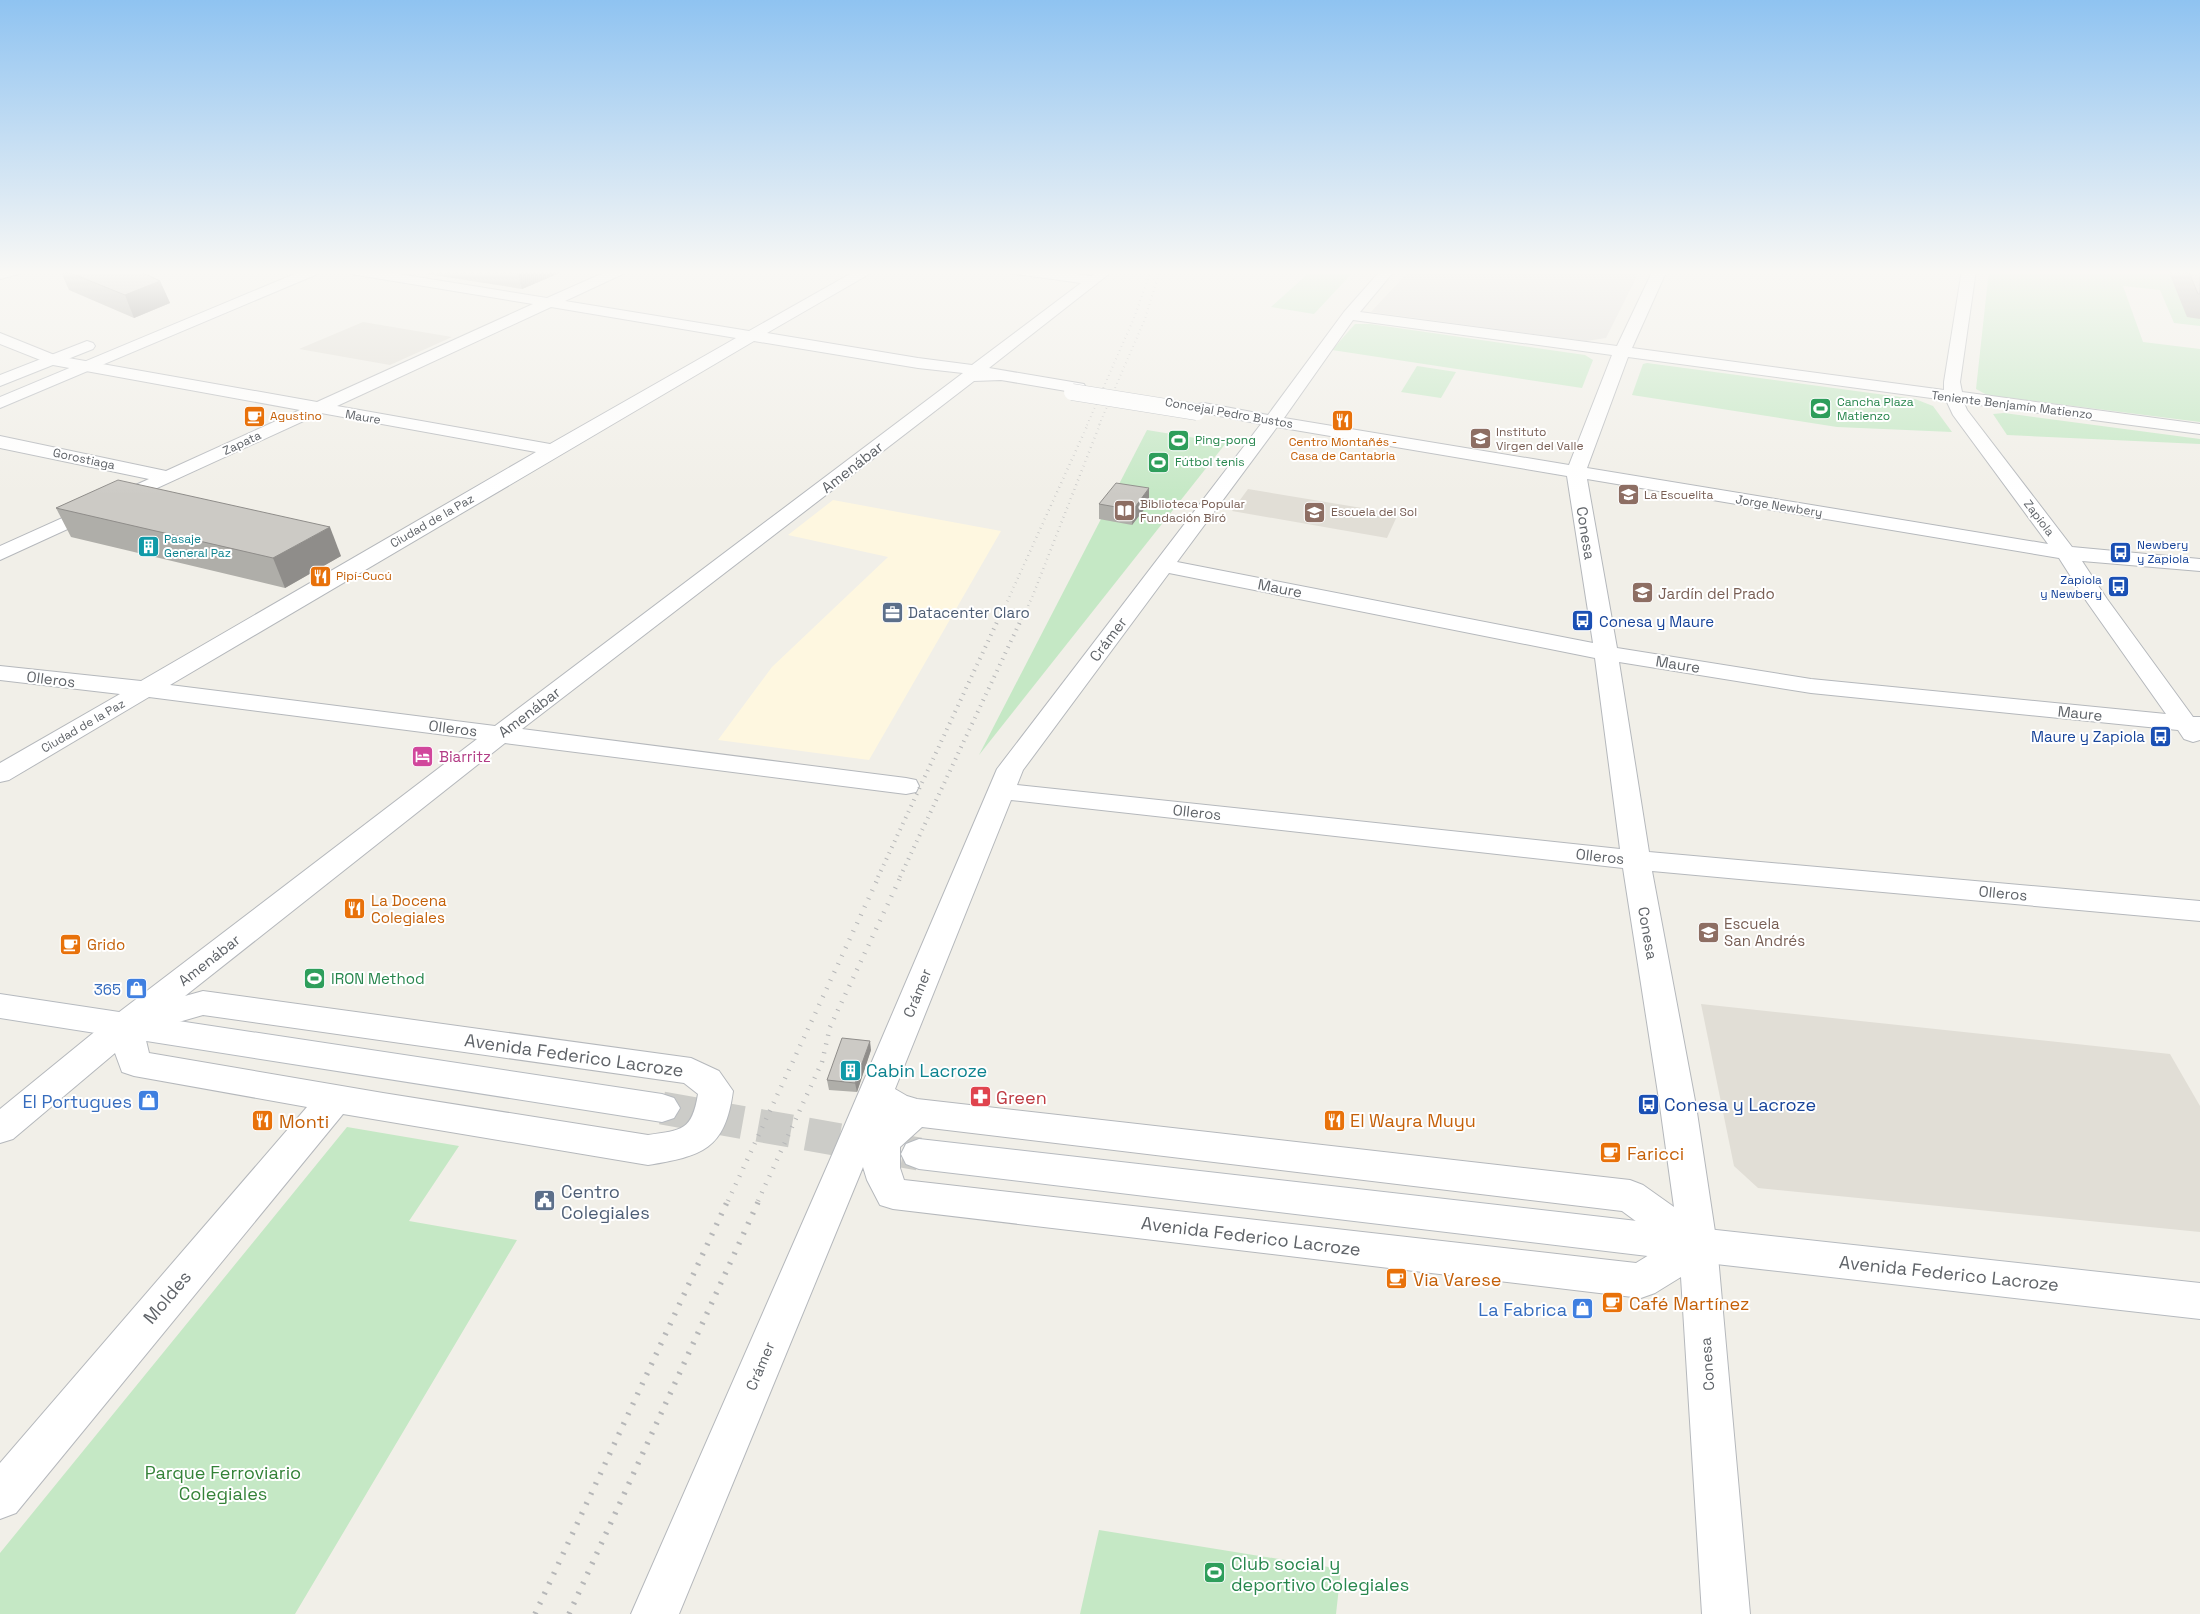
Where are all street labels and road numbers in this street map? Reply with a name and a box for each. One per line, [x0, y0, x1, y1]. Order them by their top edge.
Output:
street label: Teniente Benjamín Matienzo [1931, 387, 2093, 423]
street label: Concejal Pedro Bustos [1164, 394, 1294, 432]
street label: Maure [344, 406, 382, 428]
street label: Zapata [220, 427, 264, 459]
street label: Amenábar [817, 437, 887, 497]
street label: Gorostiaga [51, 445, 117, 473]
street label: Ciudad de la Paz [387, 490, 477, 552]
street label: Jorge Newbery [1734, 491, 1824, 521]
street label: Zapiola [2020, 497, 2058, 540]
street label: Conesa [1572, 505, 1600, 561]
street label: Maure [1256, 574, 1304, 602]
street label: Crámer [1085, 613, 1131, 665]
street label: Maure [1654, 651, 1702, 677]
street label: Olleros [26, 667, 76, 691]
street label: Amenábar [494, 682, 564, 742]
street label: Ciudad de la Paz [38, 695, 128, 757]
street label: Maure [2057, 701, 2103, 725]
street label: Olleros [428, 716, 478, 740]
street label: Olleros [1172, 800, 1222, 824]
street label: Olleros [1575, 844, 1625, 868]
street label: Olleros [1978, 881, 2028, 905]
street label: Conesa [1634, 905, 1662, 961]
street label: Amenábar [174, 930, 244, 990]
street label: Crámer [899, 965, 936, 1020]
street label: Avenida Federico Lacroze [463, 1028, 685, 1082]
street label: Avenida Federico Lacroze [1140, 1211, 1362, 1261]
street label: Avenida Federico Lacroze [1838, 1250, 2060, 1296]
street label: Moldes [138, 1266, 196, 1328]
street label: Conesa [1696, 1336, 1718, 1391]
street label: Crámer [741, 1338, 779, 1393]

